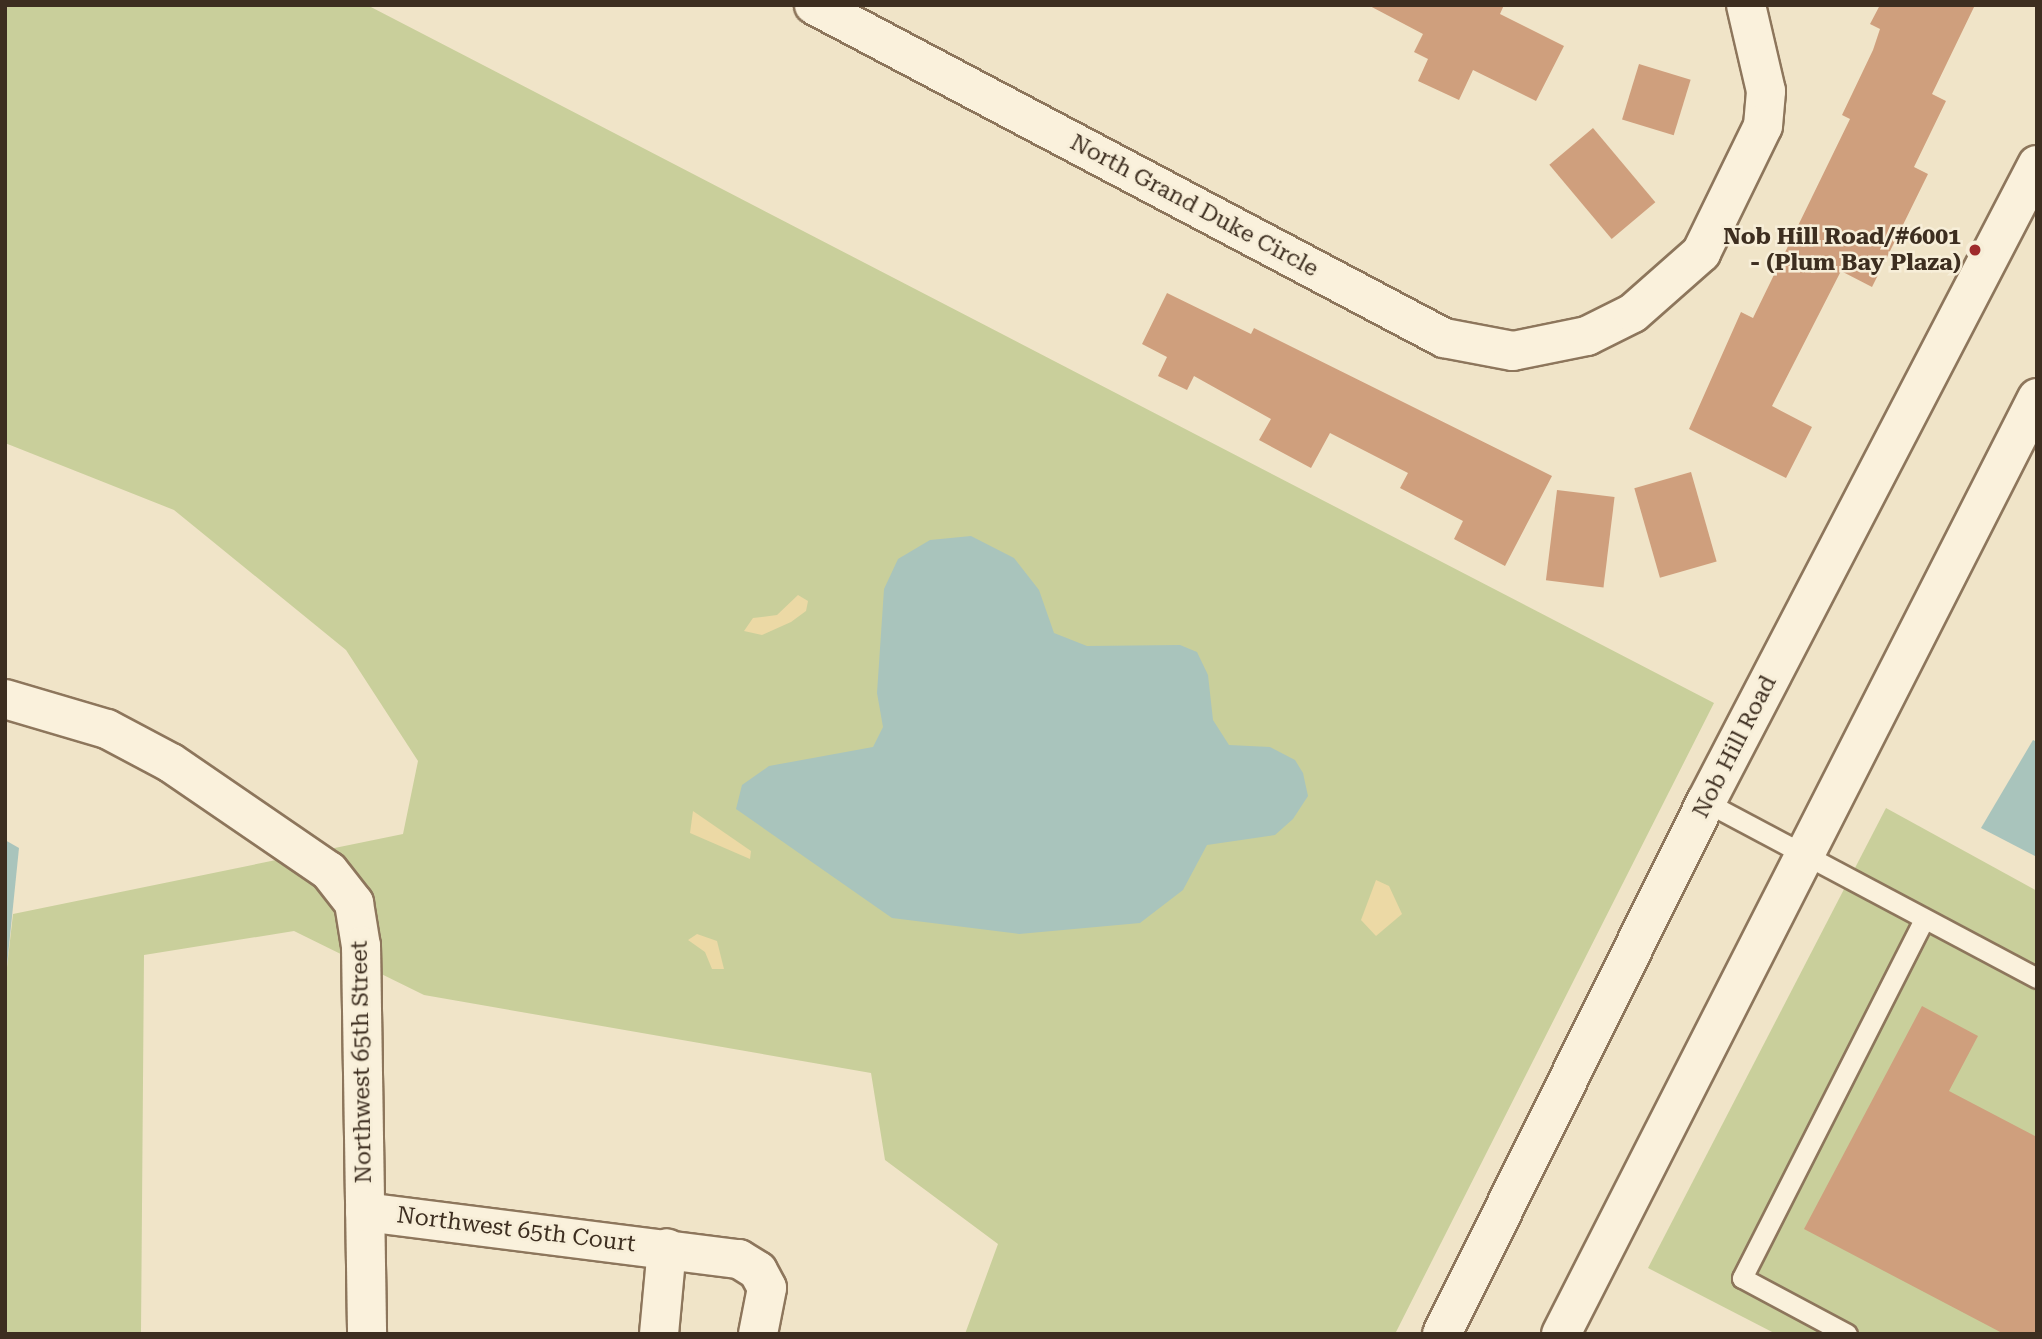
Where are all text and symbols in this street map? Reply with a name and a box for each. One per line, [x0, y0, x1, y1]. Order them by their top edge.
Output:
street label: North Grand Duke Circle [1065, 129, 1323, 283]
place label: Nob Hill Road/#6001 - (Plum Bay Plaza) [1723, 223, 1961, 277]
marker: Nob Hill Road/#6001 - (Plum Bay Plaza) [1967, 242, 1983, 258]
street label: Nob Hill Road [1687, 671, 1783, 823]
street label: Northwest 65th Street [346, 940, 378, 1184]
street label: Northwest 65th Court [395, 1202, 637, 1258]

